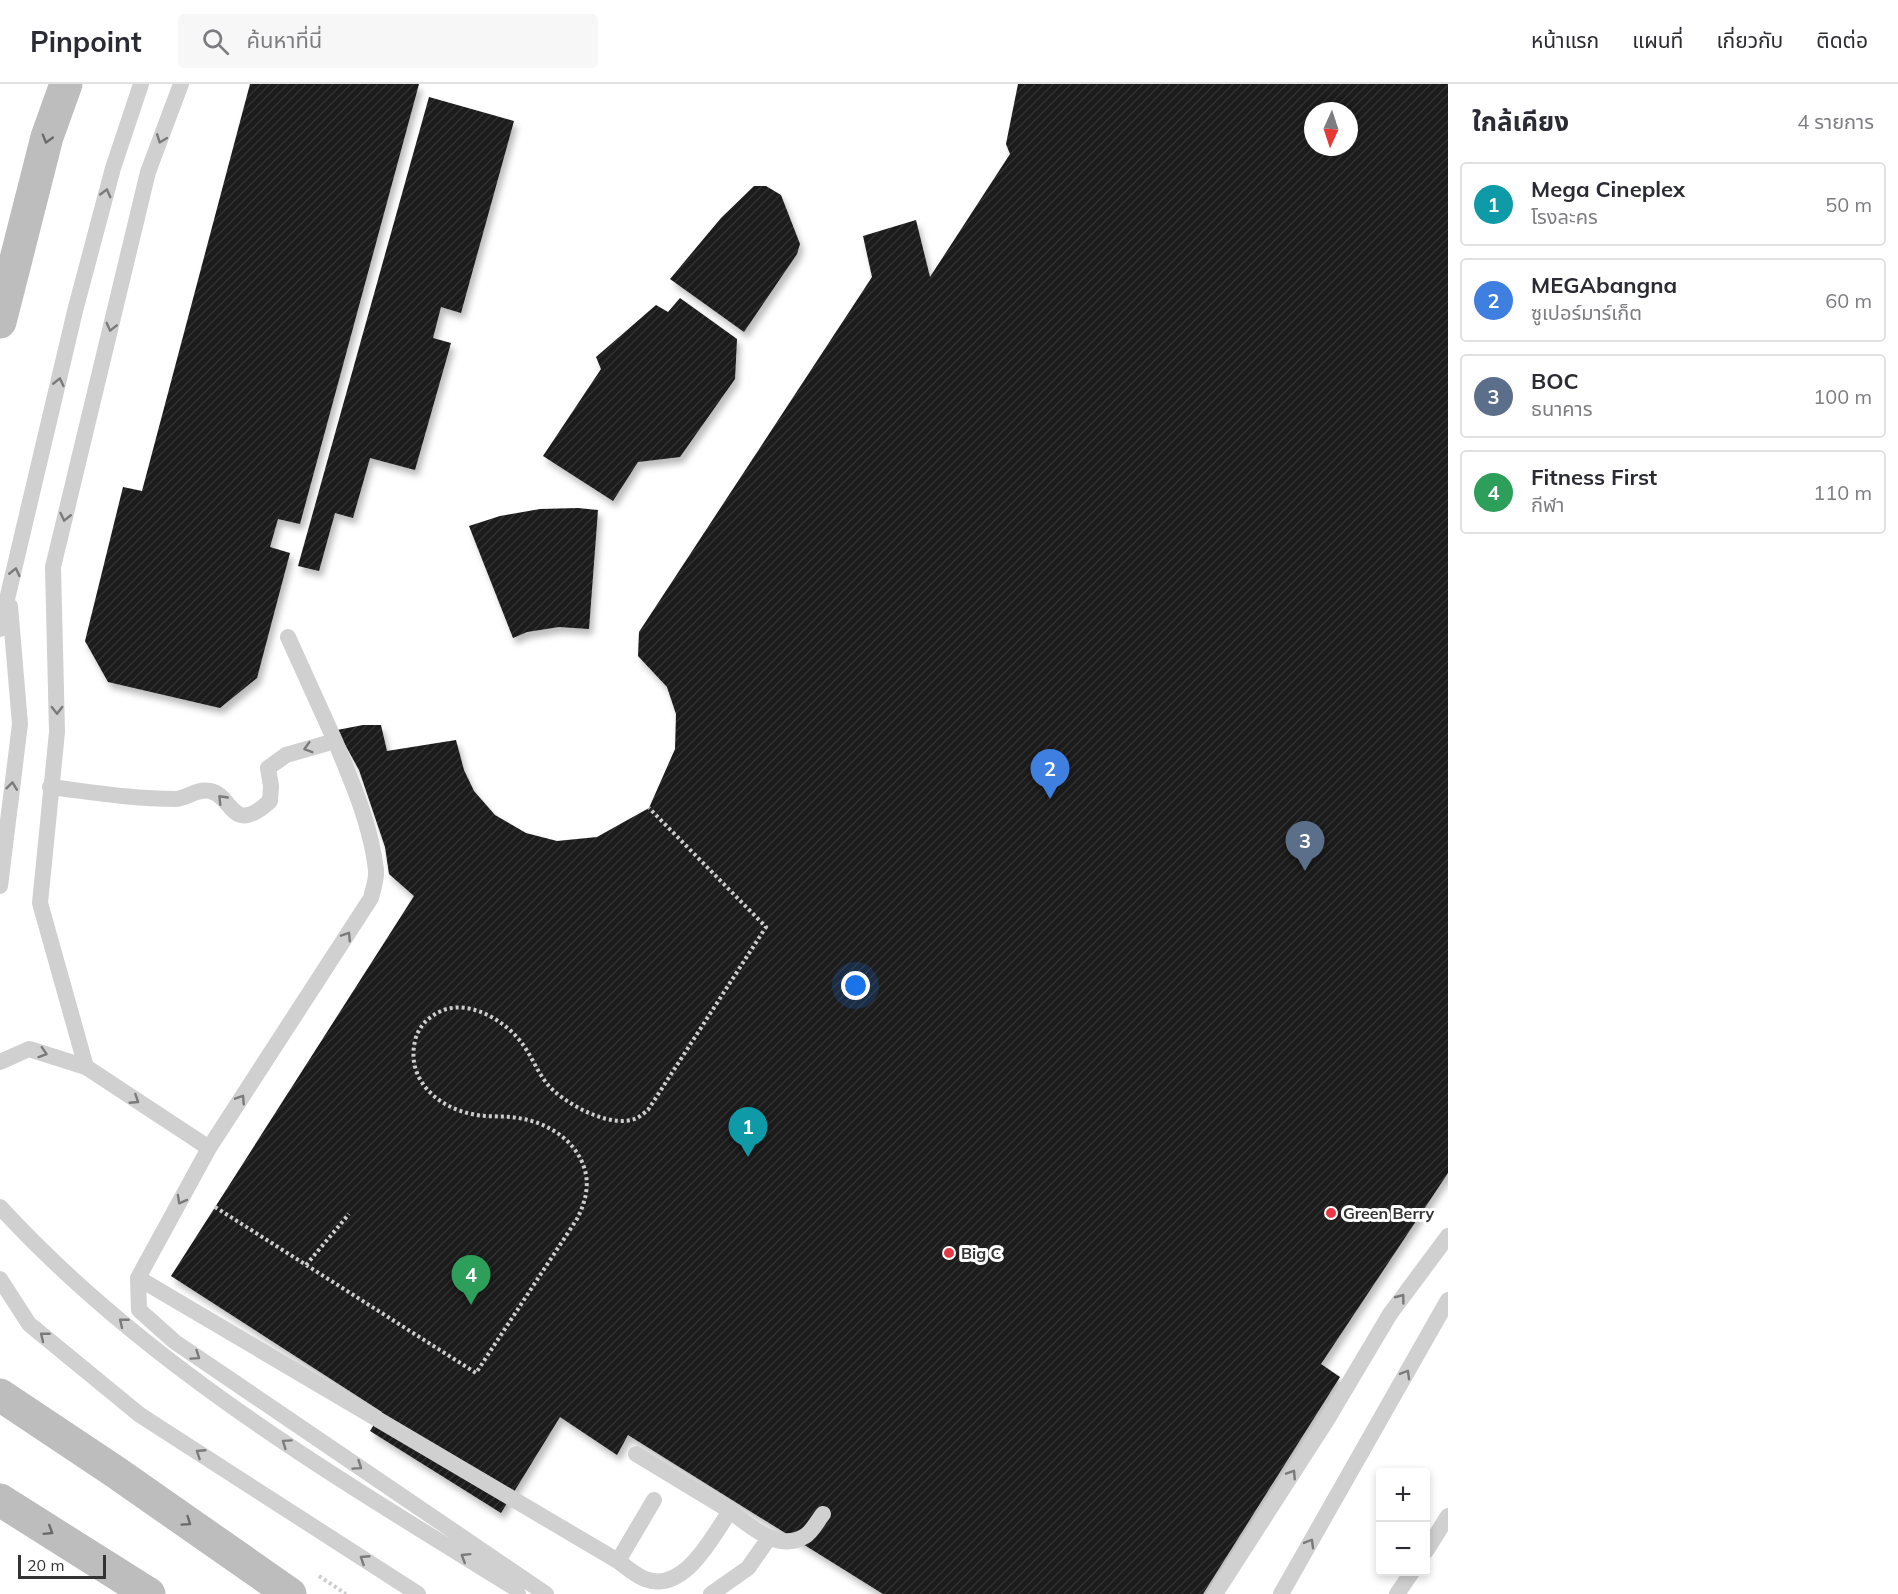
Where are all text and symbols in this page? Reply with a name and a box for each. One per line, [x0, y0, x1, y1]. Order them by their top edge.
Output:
search box [178, 14, 598, 68]
text: Pinpoint [30, 24, 142, 59]
icon: search [199, 25, 232, 58]
text: ค้นหาที่นี่ [247, 26, 322, 54]
text: หน้าแรก [1531, 27, 1599, 53]
text: แผนที่ [1632, 27, 1683, 53]
text: เกี่ยวกับ [1716, 27, 1783, 53]
text: ติดต่อ [1816, 27, 1868, 53]
north arrow [1304, 102, 1358, 156]
text: ใกล้เคียง [1472, 105, 1569, 138]
text: 4 รายการ [1797, 109, 1874, 134]
one-way arrow [42, 133, 54, 144]
one-way arrow [155, 133, 168, 144]
text: Mega Cineplex [1531, 175, 1685, 203]
one-way arrow [99, 188, 111, 199]
text: 1 [1488, 192, 1500, 217]
text: 50 m [1825, 192, 1872, 217]
text: โรงละคร [1531, 204, 1598, 229]
text: MEGAbangna [1531, 271, 1677, 299]
text: 2 [1488, 288, 1500, 313]
text: 60 m [1825, 288, 1872, 313]
text: ซูเปอร์มาร์เก็ต [1531, 300, 1642, 325]
one-way arrow [105, 322, 118, 332]
text: BOC [1531, 367, 1579, 395]
one-way arrow [51, 377, 64, 387]
text: 3 [1488, 384, 1500, 409]
text: 100 m [1813, 384, 1872, 409]
text: ธนาคาร [1531, 396, 1592, 421]
text: Fitness First [1531, 463, 1657, 491]
text: 4 [1488, 480, 1500, 505]
text: 110 m [1813, 480, 1872, 505]
text: กีฬา [1531, 492, 1564, 517]
one-way arrow [60, 511, 73, 521]
one-way arrow [7, 567, 20, 577]
one-way arrow [50, 706, 63, 715]
one-way arrow [303, 741, 314, 753]
pin: 2 [1030, 750, 1070, 799]
one-way arrow [6, 781, 18, 791]
one-way arrow [218, 796, 229, 807]
pin: 3 [1286, 822, 1324, 871]
one-way arrow [340, 931, 351, 942]
your location [841, 971, 870, 1000]
one-way arrow [37, 1046, 48, 1059]
one-way arrow [129, 1092, 139, 1104]
one-way arrow [234, 1095, 245, 1106]
pin: 1 [728, 1108, 768, 1157]
one-way arrow [177, 1193, 188, 1204]
place label: Green Berry [1343, 1203, 1434, 1223]
marker: Green Berry [1324, 1206, 1338, 1220]
place label: Big C [961, 1243, 1002, 1263]
marker: Big C [942, 1246, 956, 1260]
pin: 4 [452, 1256, 490, 1305]
one-way arrow [1394, 1294, 1405, 1305]
one-way arrow [119, 1319, 130, 1330]
one-way arrow [40, 1333, 51, 1344]
one-way arrow [190, 1349, 201, 1360]
one-way arrow [1399, 1370, 1410, 1380]
one-way arrow [281, 1439, 292, 1450]
one-way arrow [196, 1449, 206, 1461]
one-way arrow [351, 1459, 362, 1470]
map controls [1376, 1468, 1430, 1576]
button: + [1376, 1468, 1430, 1522]
one-way arrow [1285, 1470, 1296, 1481]
one-way arrow [181, 1515, 192, 1526]
button: − [1376, 1522, 1430, 1576]
one-way arrow [43, 1524, 54, 1535]
one-way arrow [1302, 1539, 1314, 1549]
scale bar [18, 1552, 106, 1580]
one-way arrow [461, 1553, 471, 1565]
text: 20 m [27, 1555, 64, 1575]
one-way arrow [359, 1555, 370, 1566]

